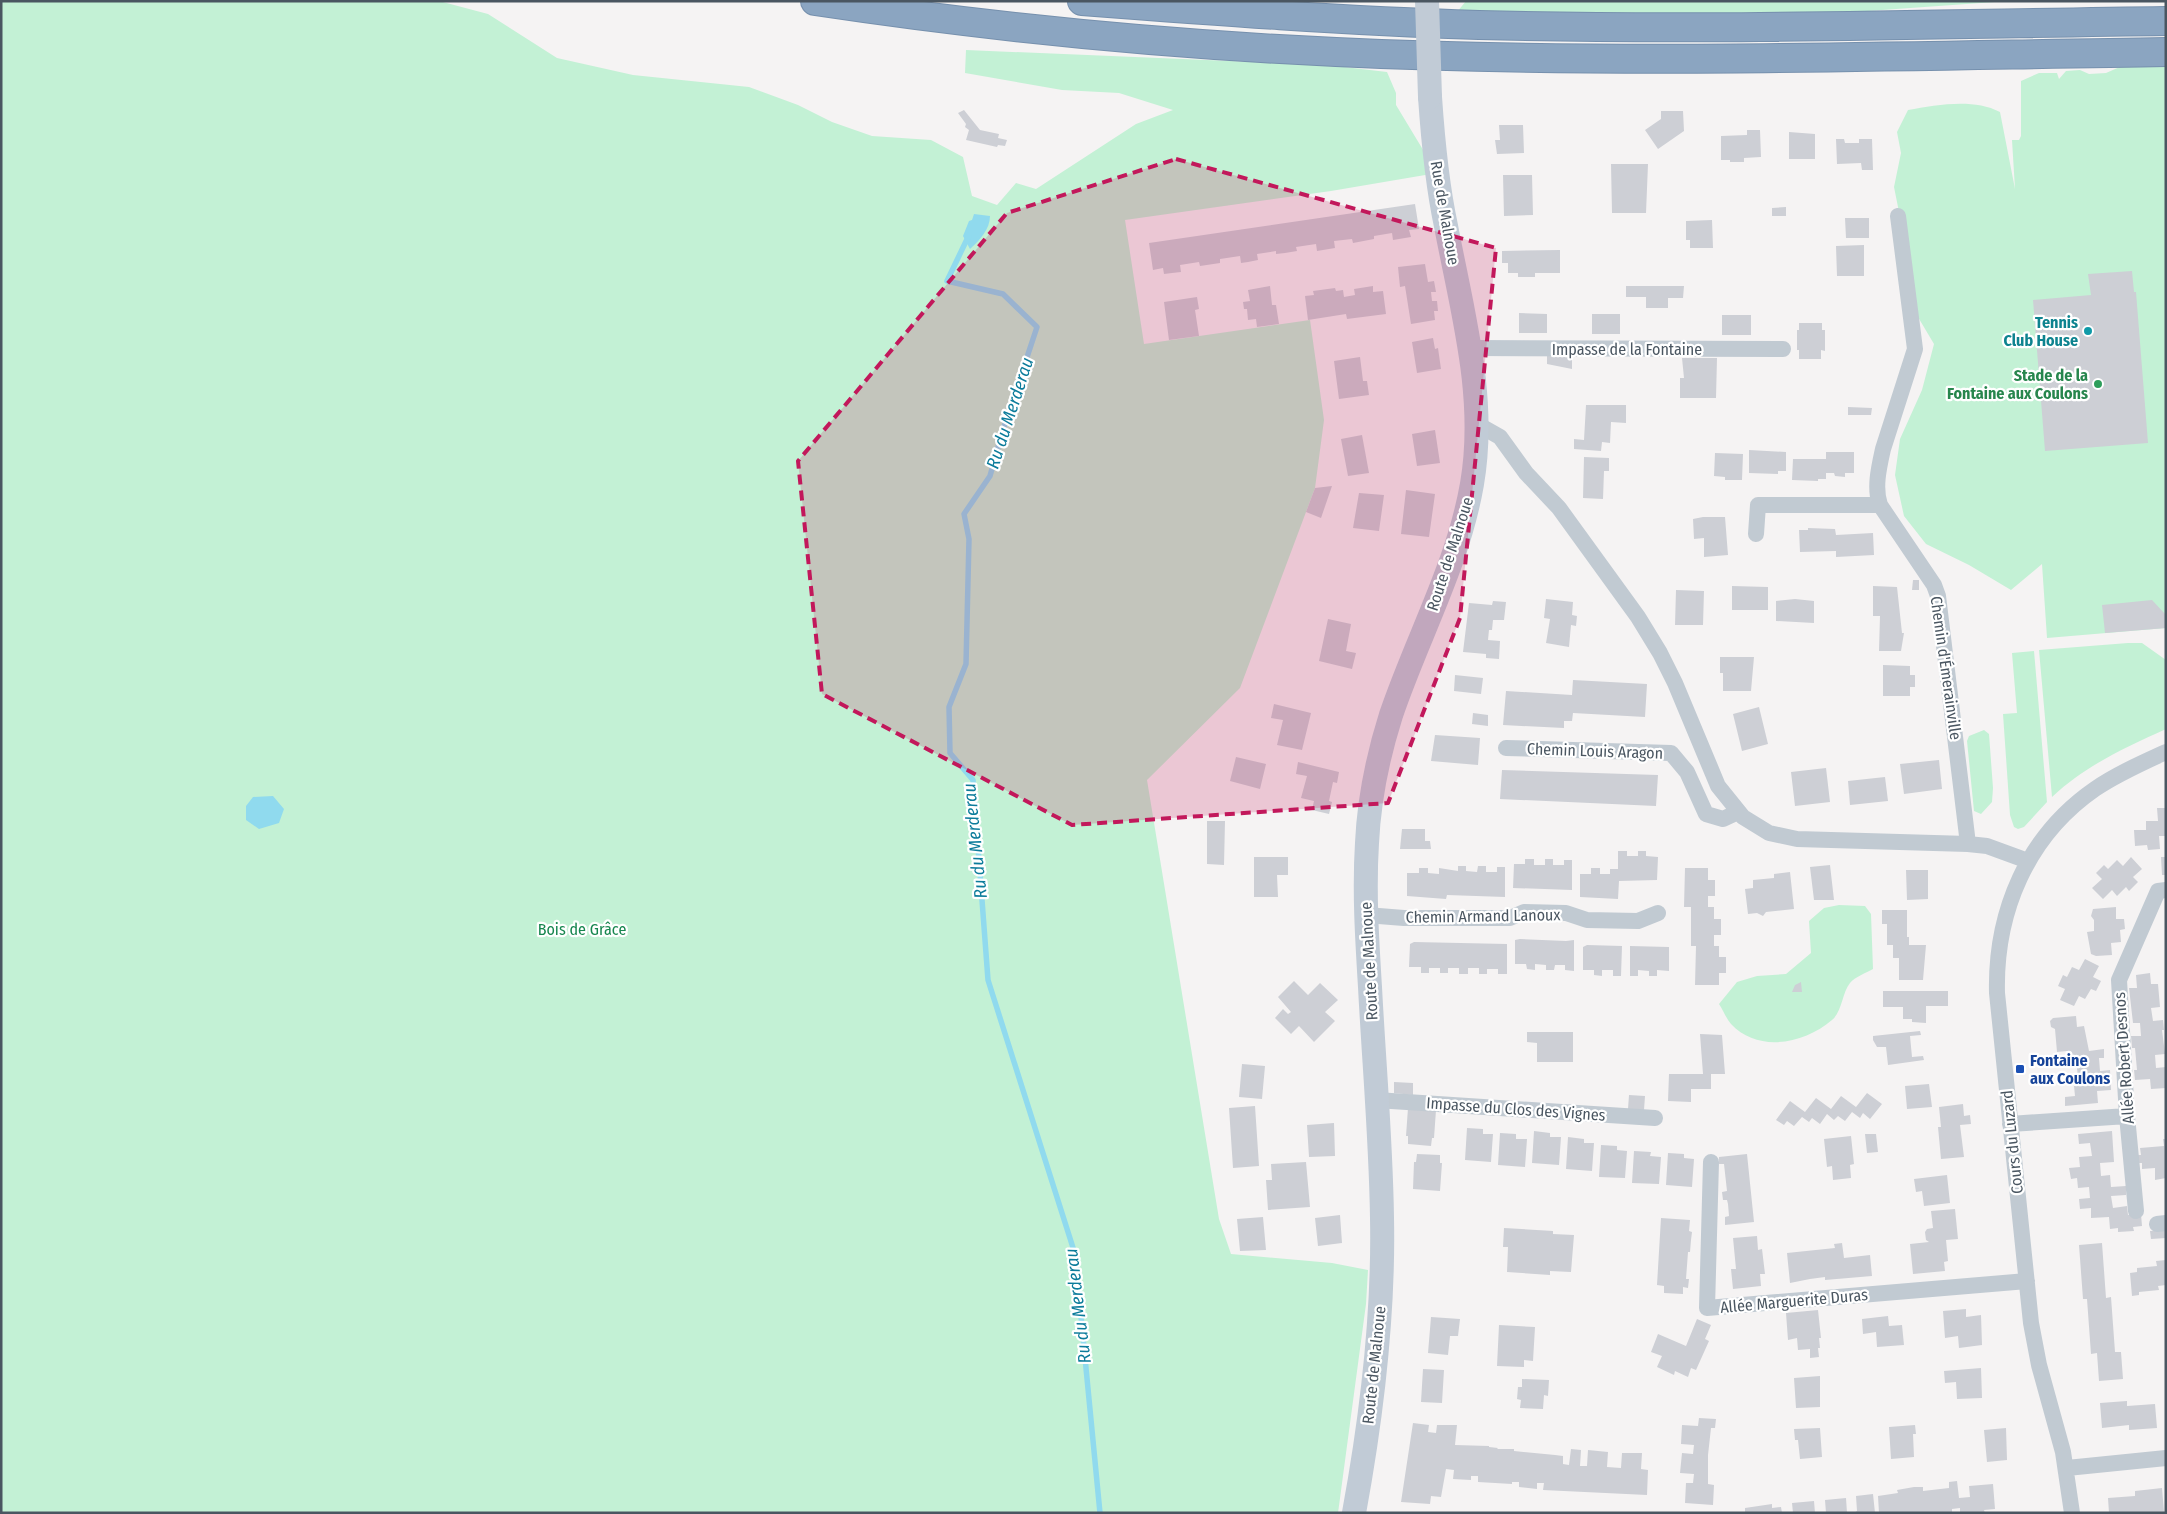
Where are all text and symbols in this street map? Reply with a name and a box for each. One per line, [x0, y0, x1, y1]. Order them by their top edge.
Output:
street label: Rue de Malnoue [1426, 159, 1464, 267]
place label: Tennis Club House [2003, 313, 2078, 350]
marker: Tennis Club House [2082, 325, 2094, 337]
street label: Impasse de la Fontaine [1552, 340, 1702, 359]
water label: Ru du Merderau [982, 355, 1038, 471]
place label: Stade de la Fontaine aux Coulons [1947, 366, 2088, 403]
marker: Stade de la Fontaine aux Coulons [2092, 378, 2104, 390]
street label: Route de Malnoue [1423, 495, 1477, 613]
street label: Chemin d'Émerainville [1927, 595, 1966, 741]
street label: Chemin Louis Aragon [1527, 739, 1663, 763]
water label: Ru du Merderau [958, 782, 992, 900]
street label: Route de Malnoue [1356, 901, 1382, 1021]
street label: Chemin Armand Lanoux [1405, 905, 1561, 927]
park label: Bois de Grâce [538, 920, 626, 939]
street label: Allée Robert Desnos [2110, 991, 2138, 1124]
place label: Fontaine aux Coulons [2030, 1051, 2110, 1088]
marker: Fontaine aux Coulons [2014, 1063, 2026, 1075]
street label: Cours du Luzard [1997, 1089, 2027, 1195]
street label: Impasse du Clos des Vignes [1426, 1093, 1606, 1125]
water label: Ru du Merderau [1060, 1247, 1096, 1365]
street label: Allée Marguerite Duras [1719, 1285, 1869, 1317]
street label: Route de Malnoue [1358, 1305, 1390, 1425]

